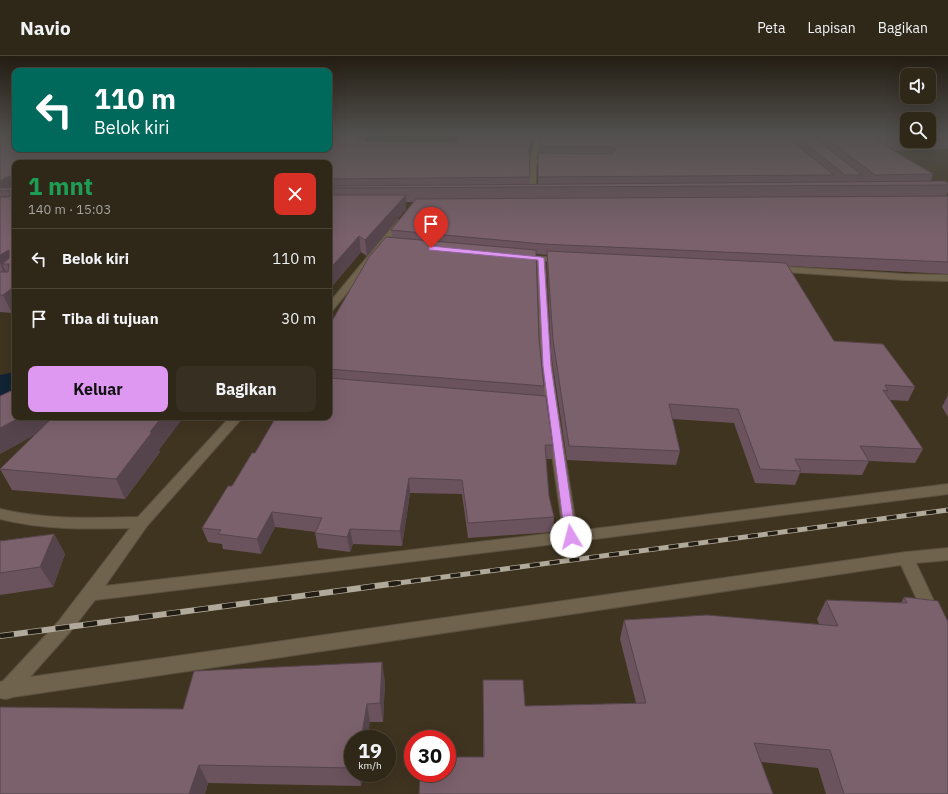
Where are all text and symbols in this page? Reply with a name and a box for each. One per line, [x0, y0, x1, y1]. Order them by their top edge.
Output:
text: Navio [20, 16, 71, 40]
text: Peta [757, 19, 785, 37]
text: Lapisan [807, 19, 856, 37]
text: Bagikan [878, 19, 928, 37]
map controls [900, 68, 936, 148]
button: sound [900, 68, 936, 104]
text: 110 m [94, 80, 176, 117]
icon: left [28, 84, 80, 136]
button: search [900, 112, 936, 148]
text: Belok kiri [94, 116, 169, 139]
text: 1 mnt [28, 170, 93, 202]
button: close [274, 173, 316, 215]
text: 140 m · 15:03 [28, 201, 111, 218]
pin [414, 207, 448, 248]
icon: arrive [420, 213, 442, 235]
icon: left [28, 248, 50, 270]
text: Belok kiri [62, 249, 129, 268]
text: 110 m [272, 249, 316, 268]
icon: arrive [28, 308, 50, 330]
text: Tiba di tujuan [62, 309, 159, 328]
text: 30 m [281, 309, 316, 328]
button: Keluar [28, 366, 168, 412]
button: Bagikan [176, 366, 316, 412]
position arrow [550, 516, 592, 558]
speed limit sign: 30 [404, 730, 456, 782]
text: 19 [358, 737, 382, 764]
text: km/h [358, 759, 382, 772]

